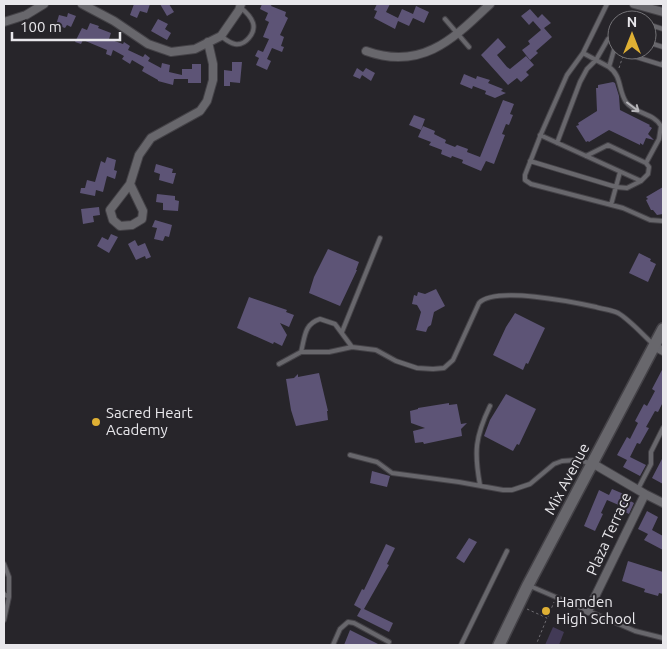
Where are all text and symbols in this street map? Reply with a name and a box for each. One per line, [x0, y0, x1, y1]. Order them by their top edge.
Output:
scale bar [12, 10, 120, 42]
north arrow [607, 10, 657, 60]
text: N [627, 14, 637, 30]
text: 100 m [20, 18, 62, 35]
one-way arrow [626, 102, 640, 112]
place label: Sacred Heart Academy [106, 404, 193, 438]
marker: Sacred Heart Academy [90, 416, 102, 428]
street label: Mix Avenue [541, 440, 592, 517]
street label: Plaza Terrace [583, 490, 634, 578]
place label: Hamden High School [556, 593, 636, 627]
marker: Hamden High School [540, 605, 552, 617]

